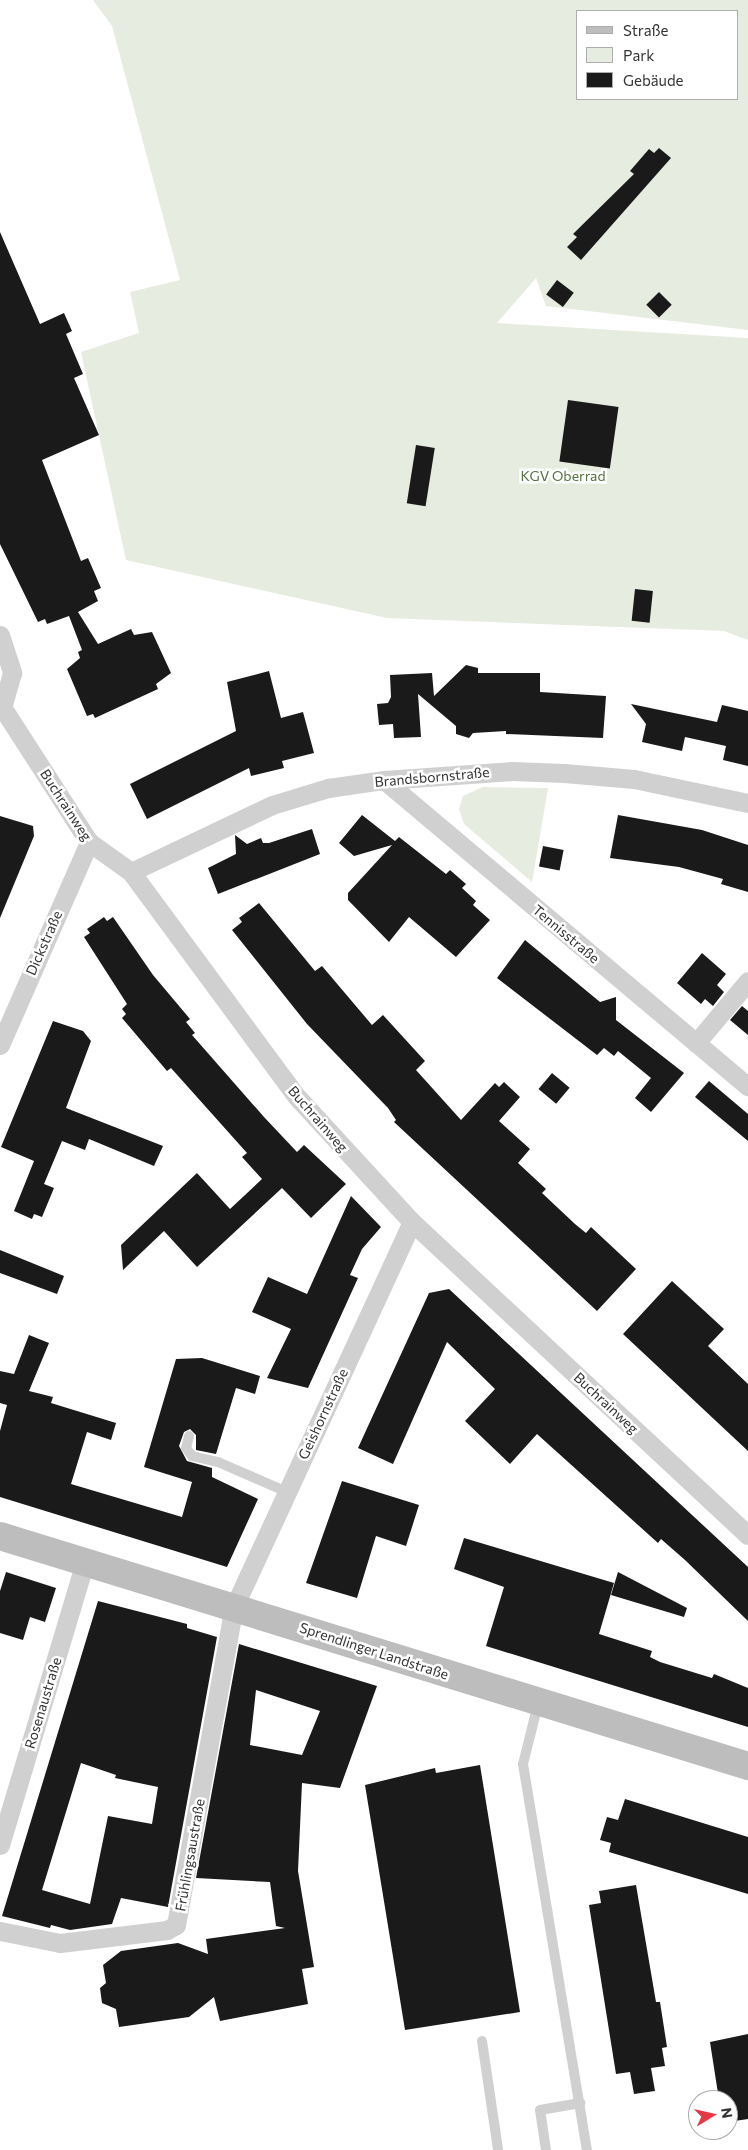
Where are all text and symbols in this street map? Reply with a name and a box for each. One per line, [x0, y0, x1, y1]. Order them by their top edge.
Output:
legend [576, 10, 738, 100]
text: Straße [623, 21, 669, 39]
text: Park [623, 46, 654, 64]
text: Gebäude [623, 71, 684, 89]
park label: KGV Oberrad [521, 468, 605, 484]
street label: Brandsbornstraße [374, 764, 490, 790]
street label: Buchrainweg [37, 766, 95, 844]
street label: Tennisstraße [529, 901, 603, 967]
street label: Dickstraße [22, 908, 66, 978]
street label: Buchrainweg [285, 1083, 351, 1155]
street label: Geishornstraße [295, 1366, 351, 1462]
street label: Buchrainweg [570, 1369, 642, 1437]
street label: Sprendlinger Landstraße [297, 1619, 451, 1683]
street label: Rosenaustraße [21, 1655, 65, 1751]
street label: Frühlingsaustraße [172, 1797, 208, 1913]
north arrow [688, 2090, 738, 2140]
text: N [718, 2106, 737, 2119]

